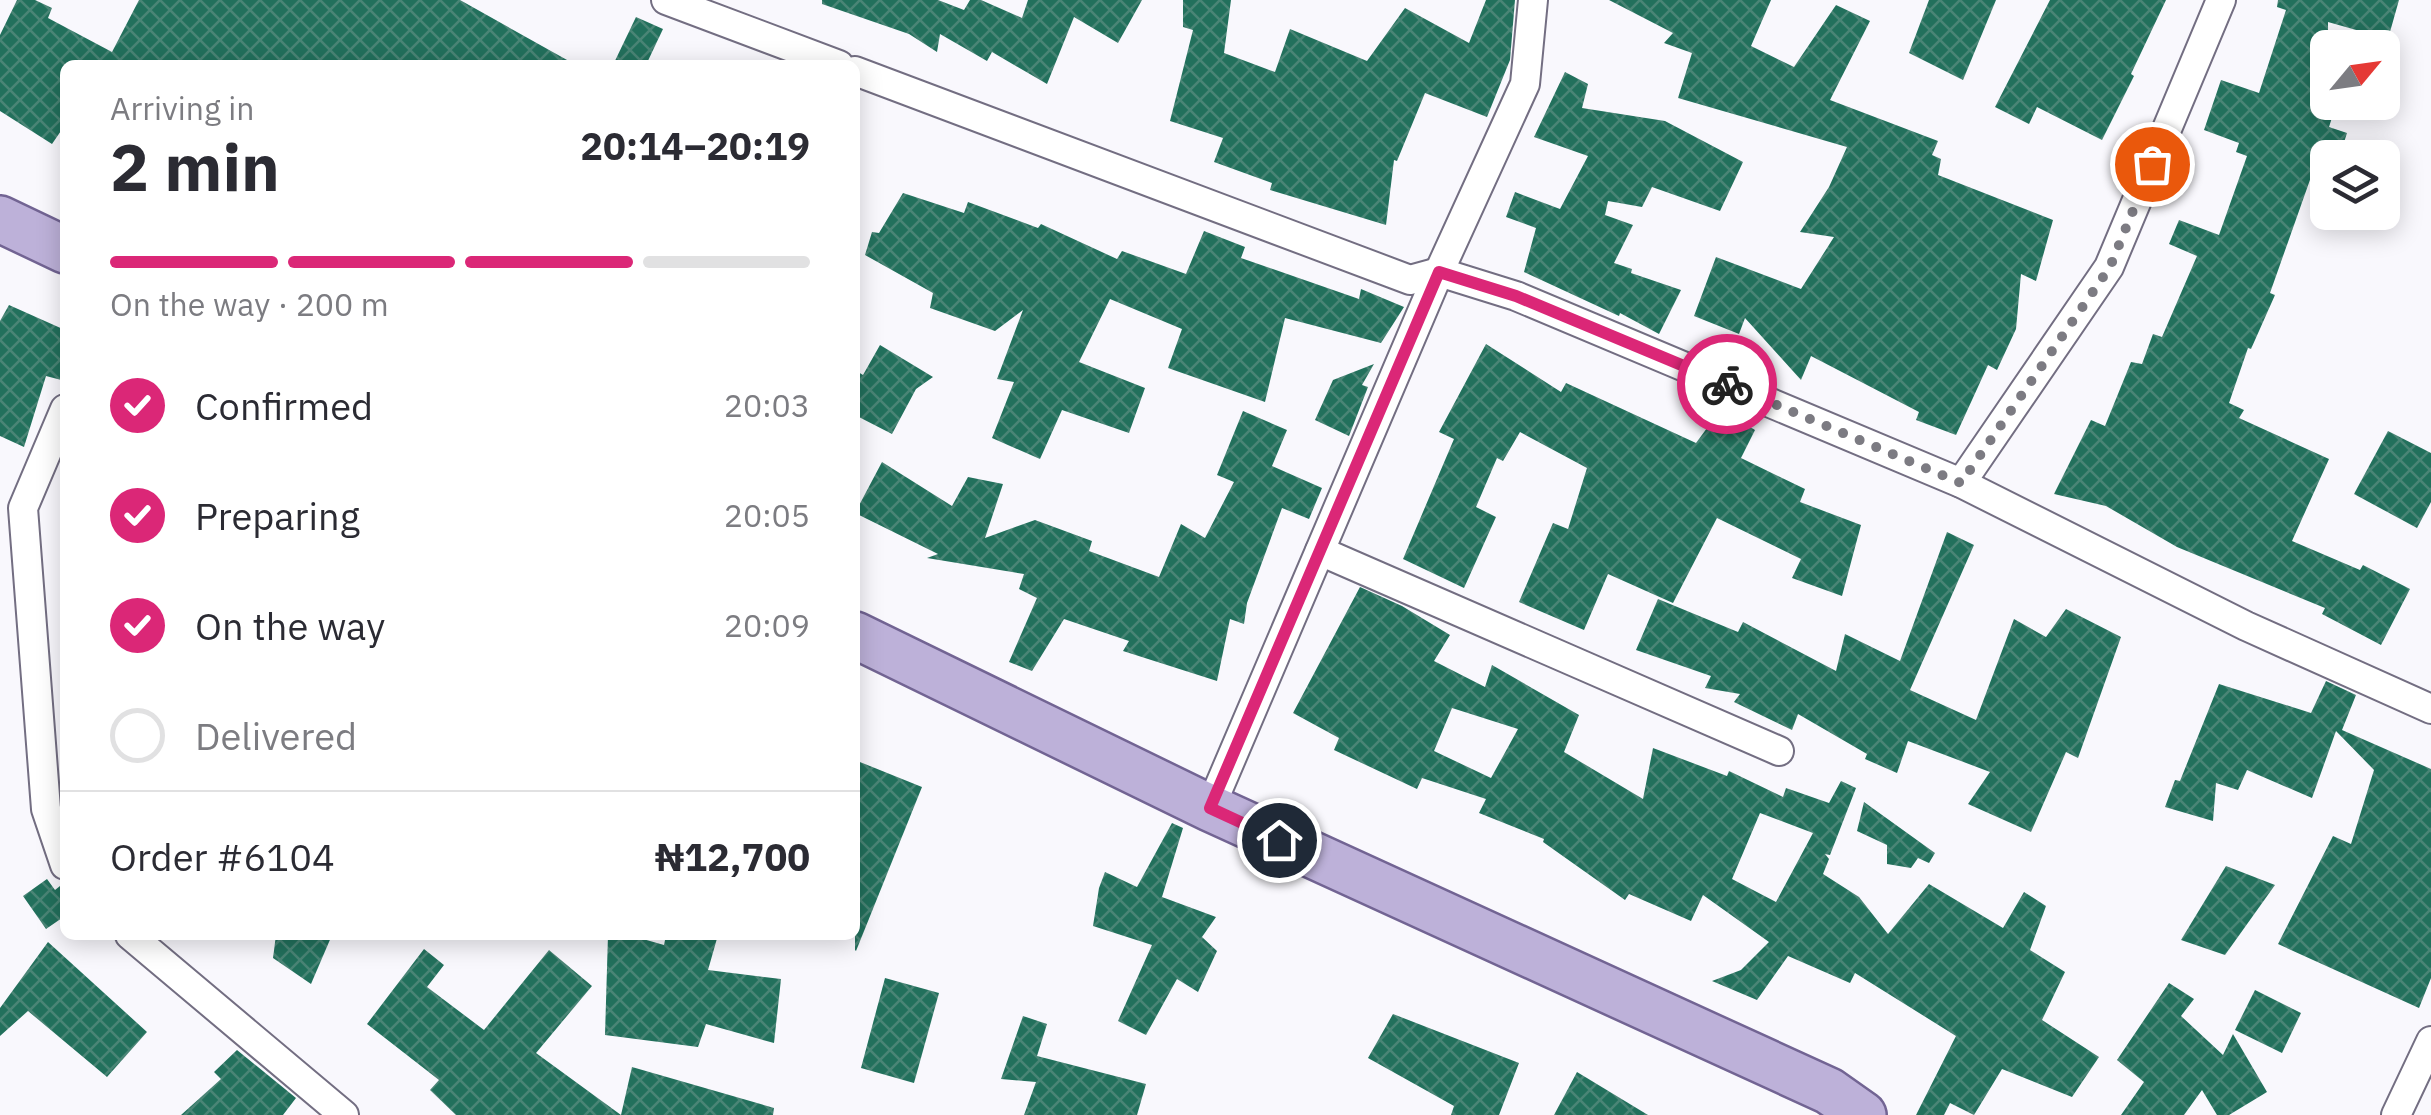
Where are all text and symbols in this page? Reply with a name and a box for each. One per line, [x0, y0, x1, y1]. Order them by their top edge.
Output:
north arrow [2310, 30, 2400, 120]
map controls [2310, 30, 2400, 230]
text: Arriving in [110, 87, 255, 129]
text: 20:14–20:19 [580, 121, 810, 170]
pin [2110, 122, 2195, 207]
text: 2 min [110, 124, 280, 209]
icon: bag [2125, 137, 2180, 192]
button: layers [2310, 140, 2400, 230]
text: On the way · 200 m [110, 283, 389, 325]
courier [1677, 334, 1777, 434]
icon: bike [1700, 357, 1755, 412]
icon: check [110, 378, 165, 433]
text: Confirmed [195, 381, 373, 430]
text: 20:03 [724, 384, 810, 426]
icon: check [110, 488, 165, 543]
text: Preparing [195, 491, 360, 540]
text: 20:05 [724, 494, 810, 536]
icon: check [110, 598, 165, 653]
text: On the way [195, 601, 385, 650]
text: 20:09 [724, 604, 810, 646]
text: Delivered [195, 711, 357, 760]
pin [1237, 798, 1322, 883]
icon: home [1252, 813, 1307, 868]
text: Order #6104 [110, 832, 335, 881]
text: ₦12,700 [655, 832, 810, 881]

